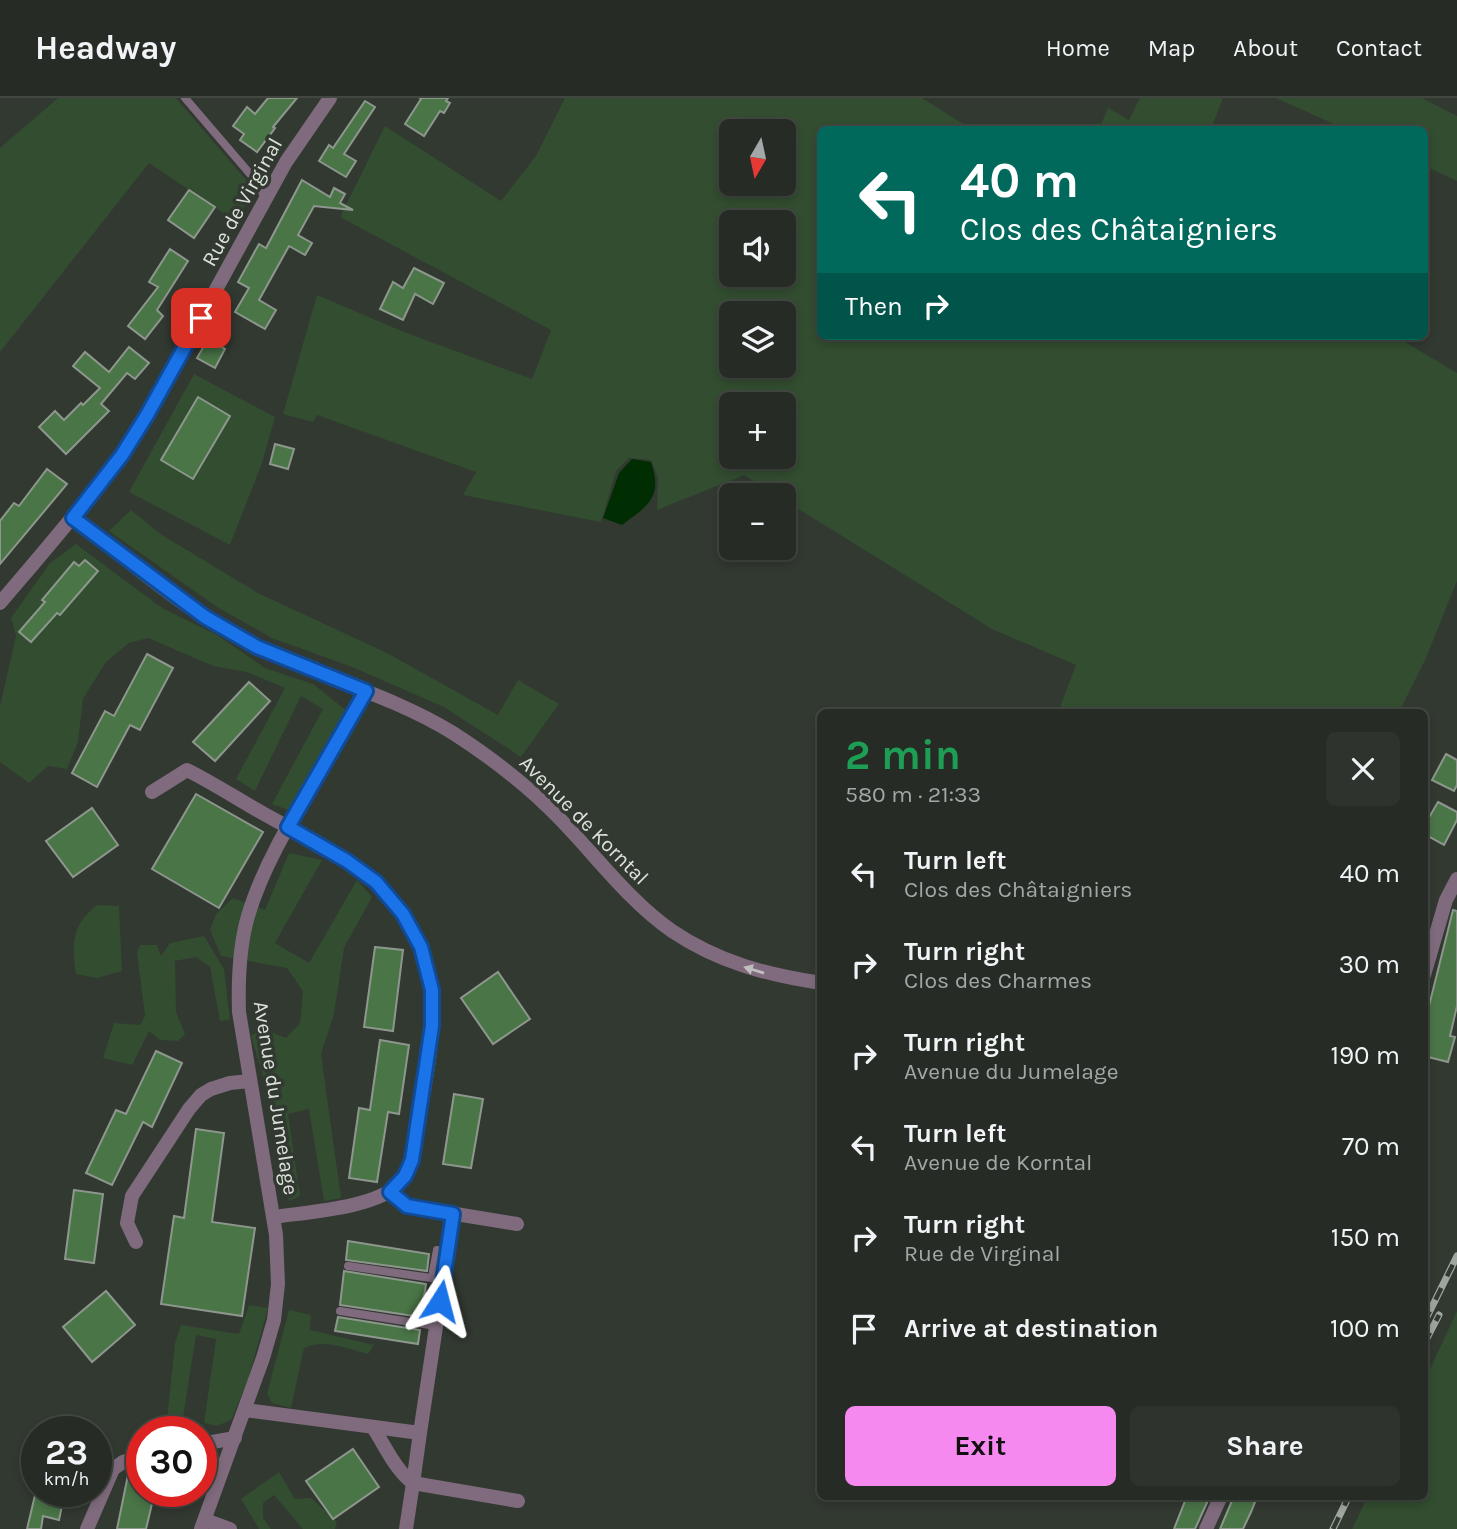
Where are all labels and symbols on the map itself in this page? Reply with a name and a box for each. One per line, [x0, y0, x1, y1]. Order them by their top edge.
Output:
north arrow [719, 119, 796, 196]
street label: Rue de Virginal [197, 134, 287, 270]
pin [171, 288, 231, 348]
street label: Avenue de Korntal [515, 751, 653, 889]
one-way arrow [743, 964, 764, 974]
street label: Avenue du Jumelage [249, 999, 303, 1197]
position arrow [403, 1264, 477, 1338]
speed limit sign: 30 [126, 1416, 217, 1507]

